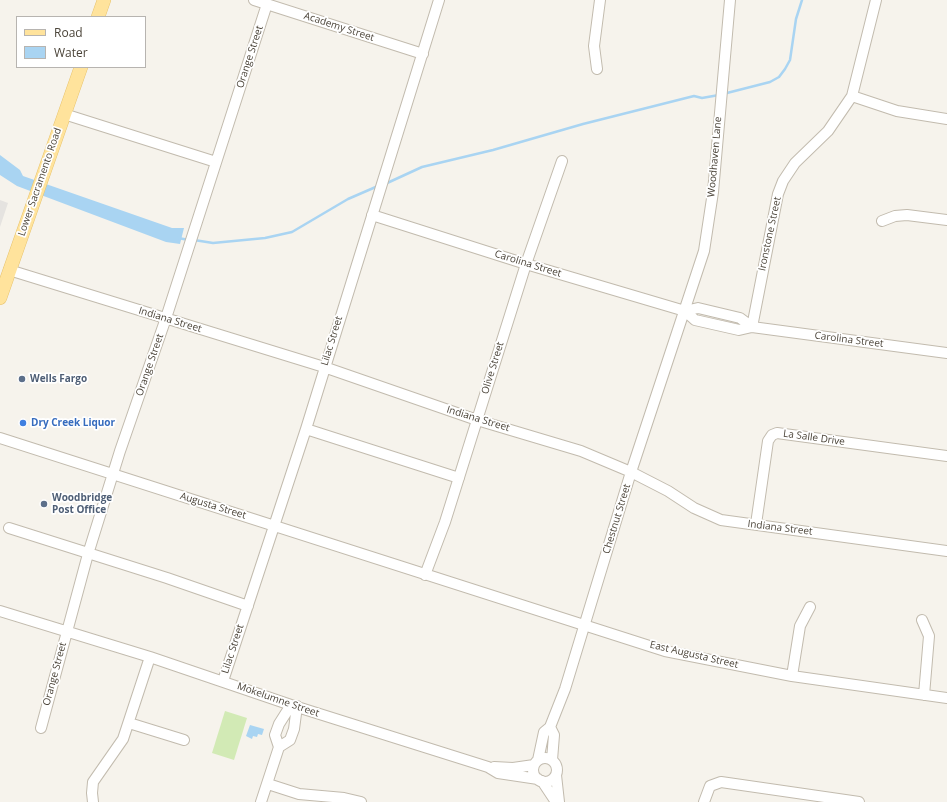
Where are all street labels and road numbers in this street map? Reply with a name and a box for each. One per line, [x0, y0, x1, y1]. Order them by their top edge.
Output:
street label: Academy Street [302, 10, 376, 44]
street label: Orange Street [234, 24, 266, 90]
street label: Woodhaven Lane [705, 116, 725, 198]
street label: Lower Sacramento Road [16, 126, 64, 238]
street label: Ironstone Street [756, 196, 784, 272]
street label: Carolina Street [493, 248, 563, 280]
street label: Indiana Street [137, 305, 203, 335]
street label: Lilac Street [319, 315, 345, 367]
street label: Carolina Street [814, 330, 884, 350]
street label: Orange Street [134, 332, 166, 398]
street label: Olive Street [479, 340, 507, 396]
street label: Indiana Street [445, 404, 511, 434]
street label: La Salle Drive [782, 428, 846, 448]
street label: Chestnut Street [601, 482, 633, 556]
street label: Augusta Street [179, 490, 247, 522]
street label: Indiana Street [747, 518, 813, 538]
street label: Lilac Street [219, 623, 247, 675]
street label: East Augusta Street [649, 639, 739, 671]
street label: Orange Street [41, 641, 69, 707]
street label: Mokelumne Street [235, 680, 321, 720]

